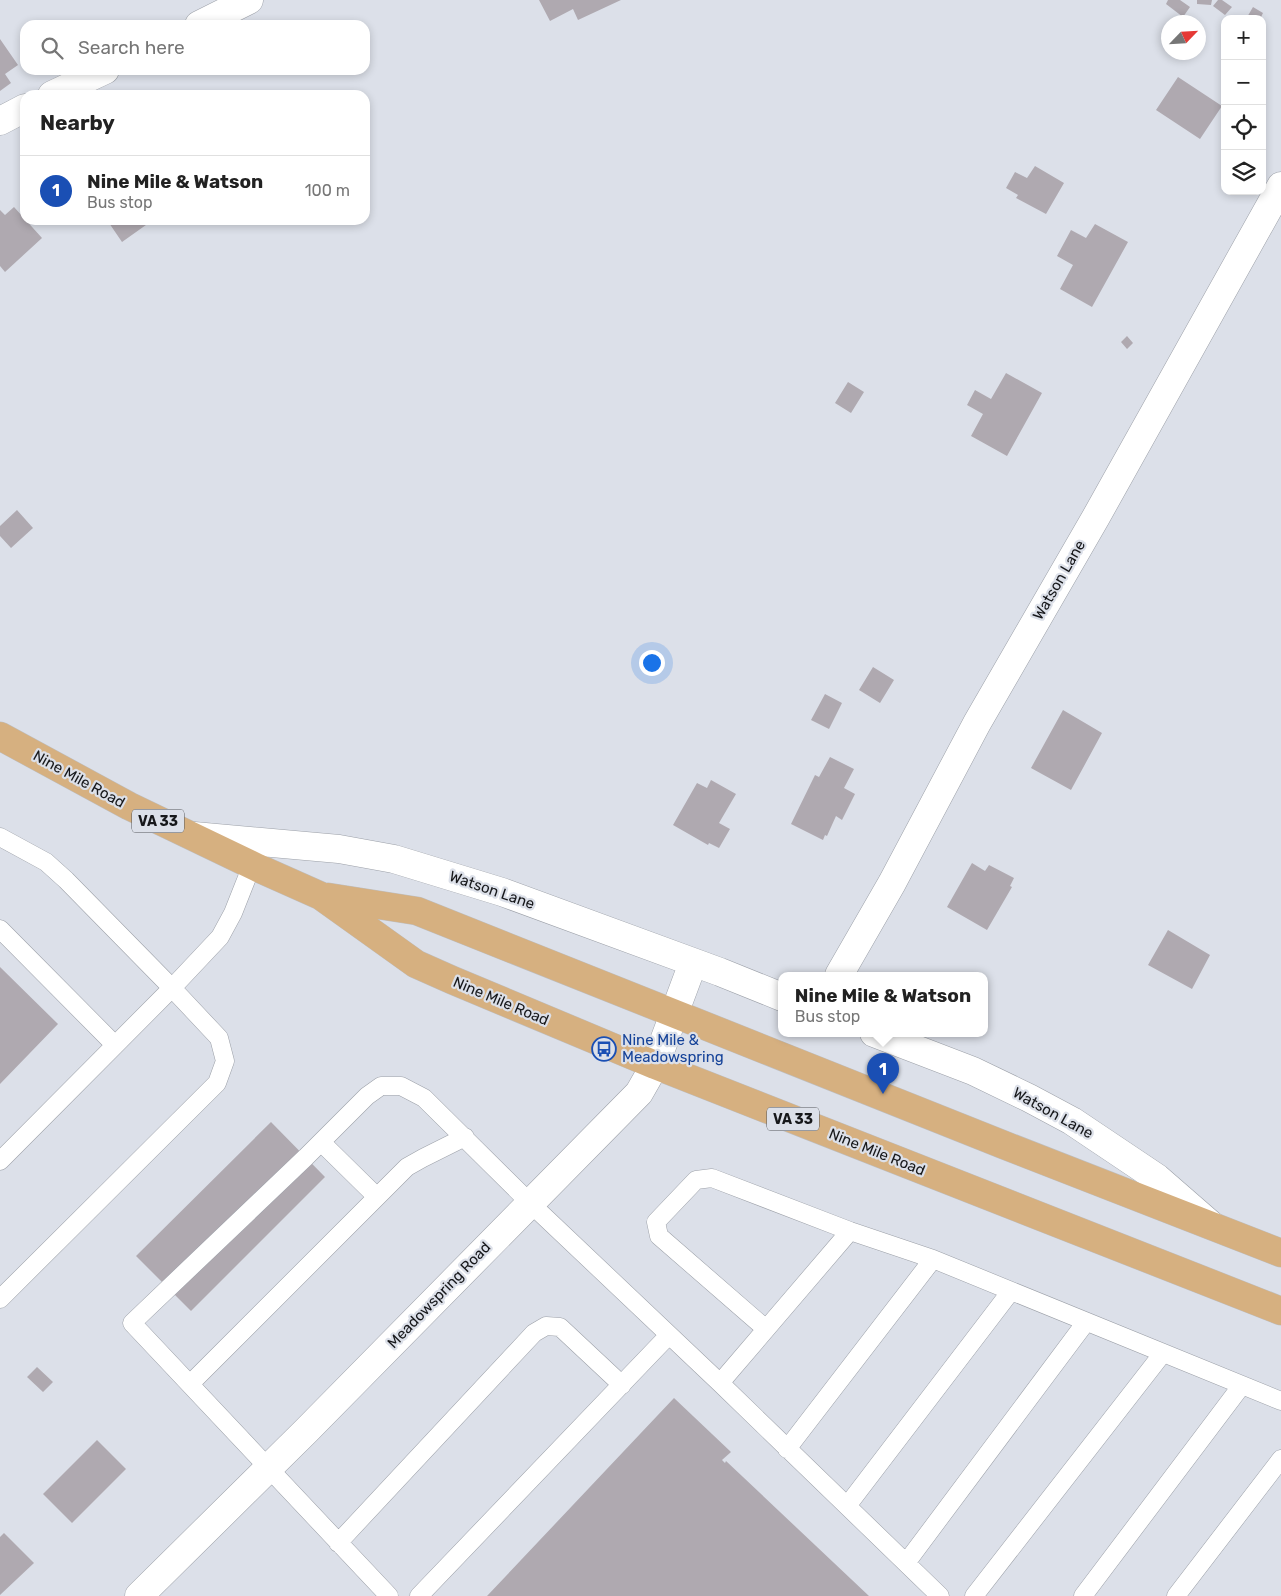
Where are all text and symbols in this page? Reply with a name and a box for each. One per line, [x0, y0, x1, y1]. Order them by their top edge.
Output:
north arrow [1161, 15, 1206, 60]
map controls [1221, 15, 1266, 195]
button: + [1221, 15, 1266, 60]
search box [20, 20, 370, 75]
icon: search [38, 34, 66, 62]
text: Search here [78, 36, 185, 59]
button: − [1221, 60, 1266, 105]
button: locate [1221, 105, 1266, 150]
text: Nearby [40, 110, 115, 135]
button: layers [1221, 150, 1266, 195]
text: Nine Mile & Watson [87, 170, 263, 193]
text: 1 [52, 181, 60, 200]
text: 100 m [305, 181, 350, 200]
text: Bus stop [87, 193, 153, 212]
street label: Watson Lane [1029, 537, 1089, 623]
your location [639, 650, 665, 676]
street label: Nine Mile Road [30, 746, 128, 812]
road number: VA 33 [132, 809, 184, 832]
street label: Watson Lane [447, 867, 537, 913]
popup [778, 972, 988, 1037]
street label: Nine Mile Road [451, 973, 551, 1029]
text: Nine Mile & Watson [795, 984, 971, 1007]
text: Bus stop [795, 1007, 860, 1026]
place label: Nine Mile & Meadowspring [622, 1031, 724, 1066]
bus stop icon: Nine Mile & Meadowspring [591, 1036, 617, 1062]
pin: 1 [867, 1053, 899, 1094]
street label: Watson Lane [1010, 1084, 1096, 1142]
road number: VA 33 [767, 1108, 819, 1130]
street label: Nine Mile Road [826, 1125, 928, 1179]
street label: Meadowspring Road [384, 1238, 494, 1352]

